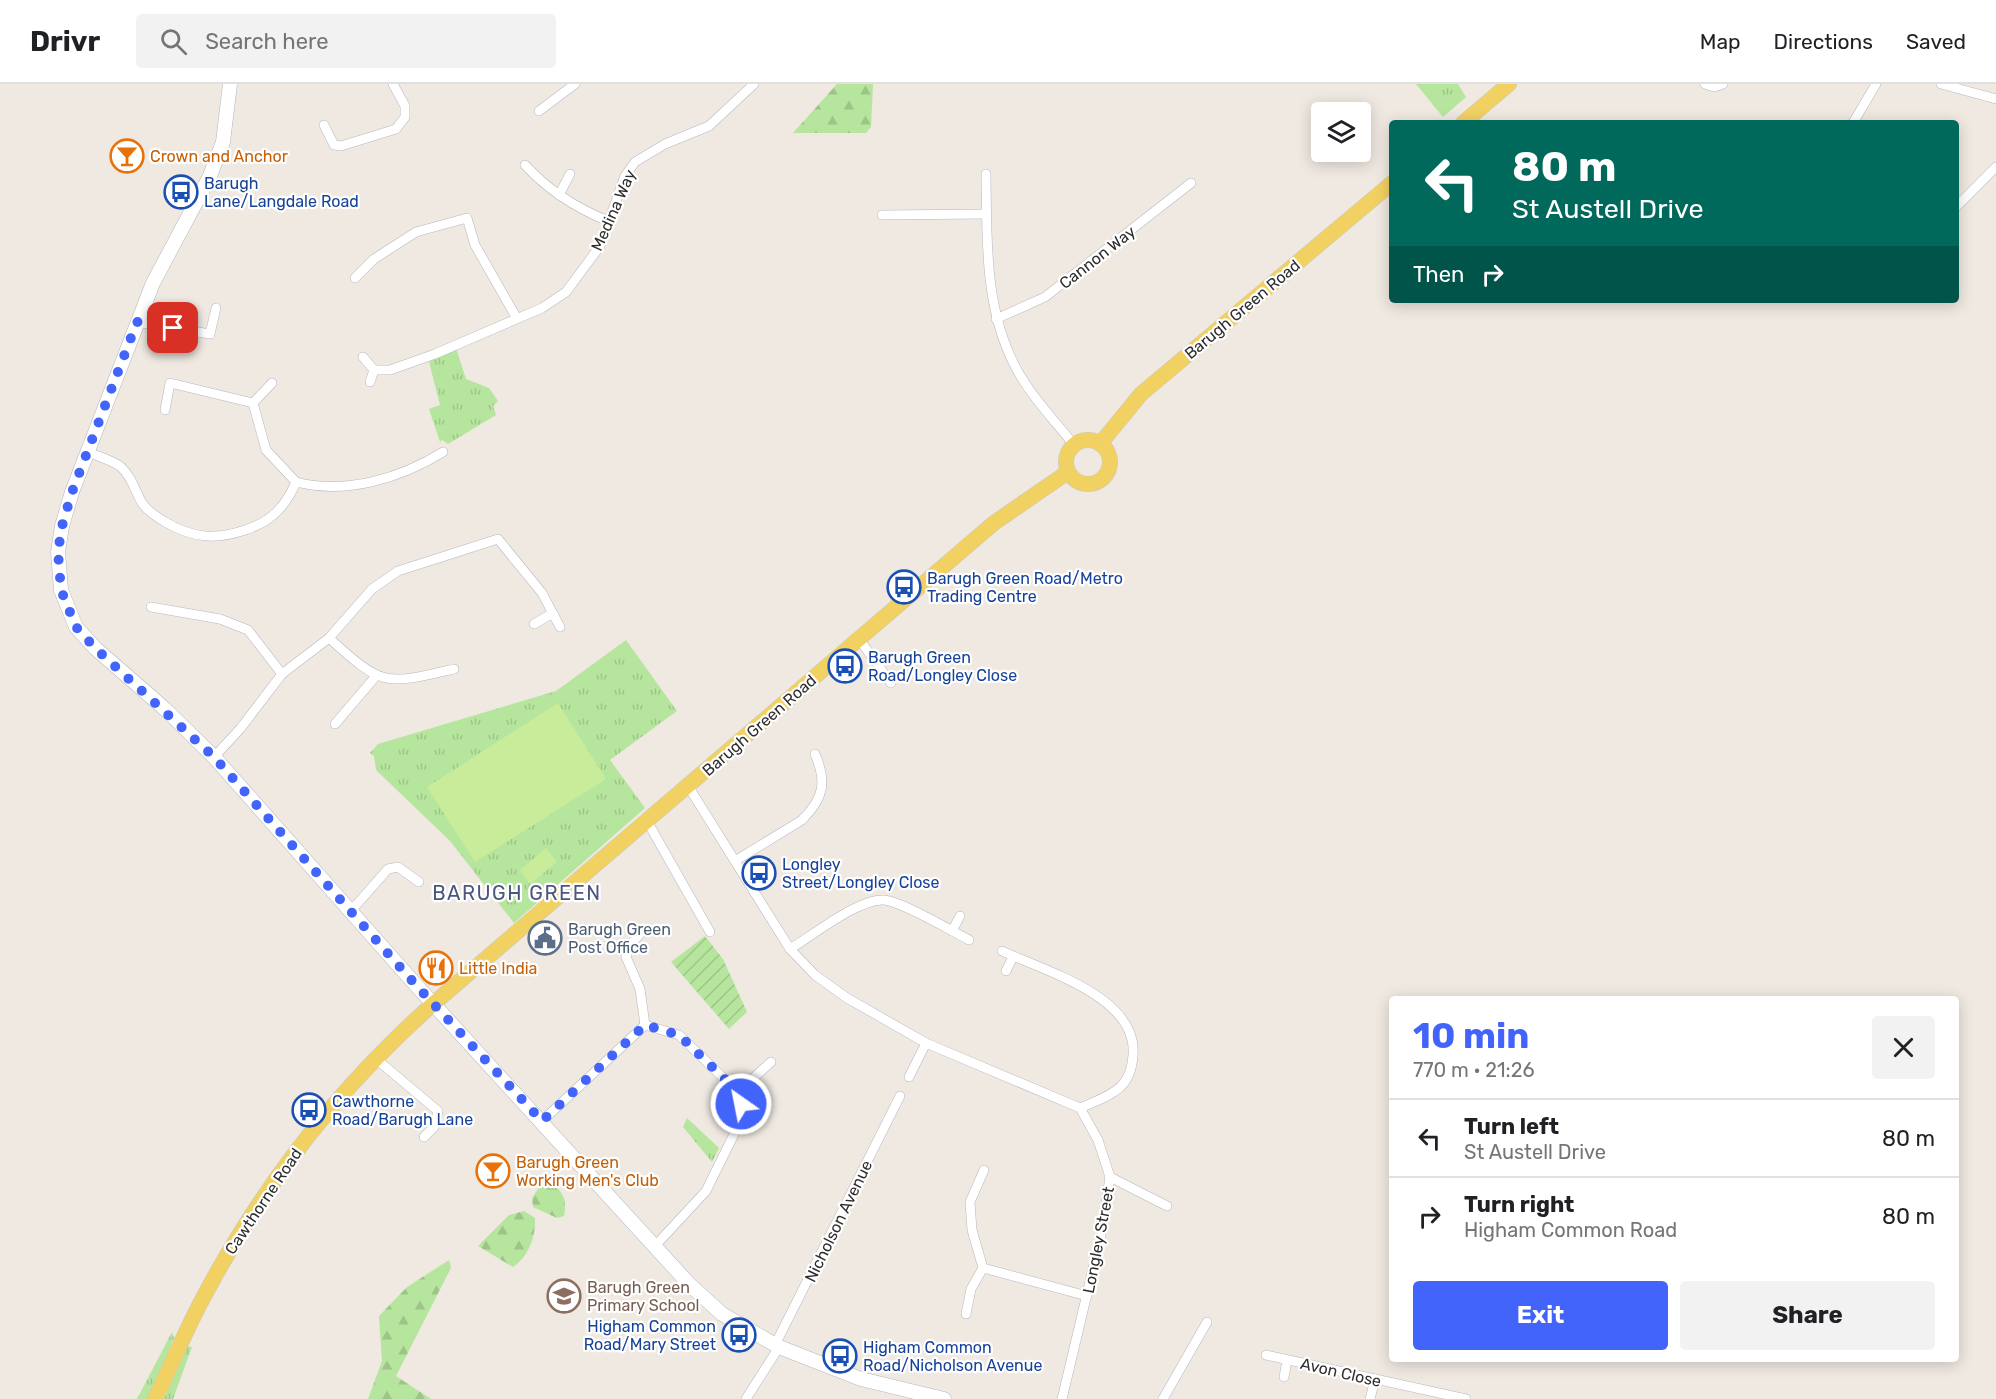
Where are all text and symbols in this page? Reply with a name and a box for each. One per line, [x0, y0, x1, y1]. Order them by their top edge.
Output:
search box [136, 14, 556, 68]
text: Drivr [30, 25, 100, 58]
icon: search [157, 25, 190, 58]
text: Search here [205, 28, 329, 55]
text: Map [1700, 29, 1741, 54]
text: Directions [1774, 29, 1873, 54]
text: Saved [1906, 29, 1966, 54]
map controls [1311, 102, 1371, 162]
button: layers [1311, 102, 1371, 162]
bar icon: Crown and Anchor [109, 138, 145, 174]
text: 80 m [1512, 142, 1616, 192]
icon: left [1413, 144, 1491, 222]
place label: Crown and Anchor [150, 147, 288, 166]
street label: Medina Way [587, 166, 640, 254]
bus stop icon: Barugh Lane/Langdale Road [163, 174, 199, 210]
place label: Barugh Lane/Langdale Road [204, 174, 359, 211]
text: St Austell Drive [1512, 193, 1704, 225]
street label: Cannon Way [1055, 222, 1139, 293]
street label: Barugh Green Road [1181, 256, 1304, 363]
icon: right [1476, 258, 1509, 291]
text: Then [1413, 261, 1464, 288]
pin [147, 302, 198, 353]
icon: arrive [156, 311, 189, 344]
bus stop icon: Barugh Green Road/Metro Trading Centre [886, 569, 922, 605]
place label: Barugh Green Road/Metro Trading Centre [927, 569, 1123, 606]
bus stop icon: Barugh Green Road/Longley Close [827, 648, 863, 684]
place label: Barugh Green Road/Longley Close [868, 648, 1017, 685]
street label: Barugh Green Road [698, 671, 820, 780]
bus stop icon: Longley Street/Longley Close [741, 855, 777, 891]
place label: Longley Street/Longley Close [782, 855, 940, 892]
district label: BARUGH GREEN [432, 881, 602, 905]
public building icon: Barugh Green Post Office [527, 920, 563, 956]
place label: Barugh Green Post Office [568, 920, 671, 957]
restaurant icon: Little India [418, 950, 454, 986]
place label: Little India [459, 959, 537, 978]
text: 10 min [1413, 1014, 1529, 1057]
button: close [1872, 1016, 1935, 1079]
text: 770 m · 21:26 [1413, 1058, 1535, 1082]
position arrow [709, 1072, 773, 1136]
bus stop icon: Cawthorne Road/Barugh Lane [291, 1092, 327, 1128]
place label: Cawthorne Road/Barugh Lane [332, 1092, 473, 1129]
text: Turn left [1464, 1113, 1559, 1140]
icon: left [1413, 1122, 1446, 1155]
text: 80 m [1882, 1125, 1935, 1152]
text: St Austell Drive [1464, 1140, 1606, 1164]
street label: Cawthorne Road [221, 1145, 306, 1258]
bar icon: Barugh Green Working Men's Club [475, 1153, 511, 1189]
place label: Barugh Green Working Men's Club [516, 1153, 659, 1190]
street label: Nicholson Avenue [801, 1157, 876, 1285]
street label: Longley Street [1079, 1185, 1118, 1295]
text: Turn right [1464, 1191, 1574, 1218]
icon: right [1413, 1200, 1446, 1233]
text: 80 m [1882, 1203, 1935, 1230]
text: Higham Common Road [1464, 1218, 1677, 1242]
school or university icon: Barugh Green Primary School [546, 1278, 582, 1314]
place label: Barugh Green Primary School [587, 1278, 699, 1315]
button: Exit [1413, 1281, 1668, 1350]
button: Share [1680, 1281, 1935, 1350]
place label: Higham Common Road/Mary Street [584, 1317, 716, 1354]
bus stop icon: Higham Common Road/Mary Street [721, 1317, 757, 1353]
bus stop icon: Higham Common Road/Nicholson Avenue [822, 1338, 858, 1374]
place label: Higham Common Road/Nicholson Avenue [863, 1338, 1042, 1375]
street label: Avon Close [1299, 1354, 1383, 1391]

